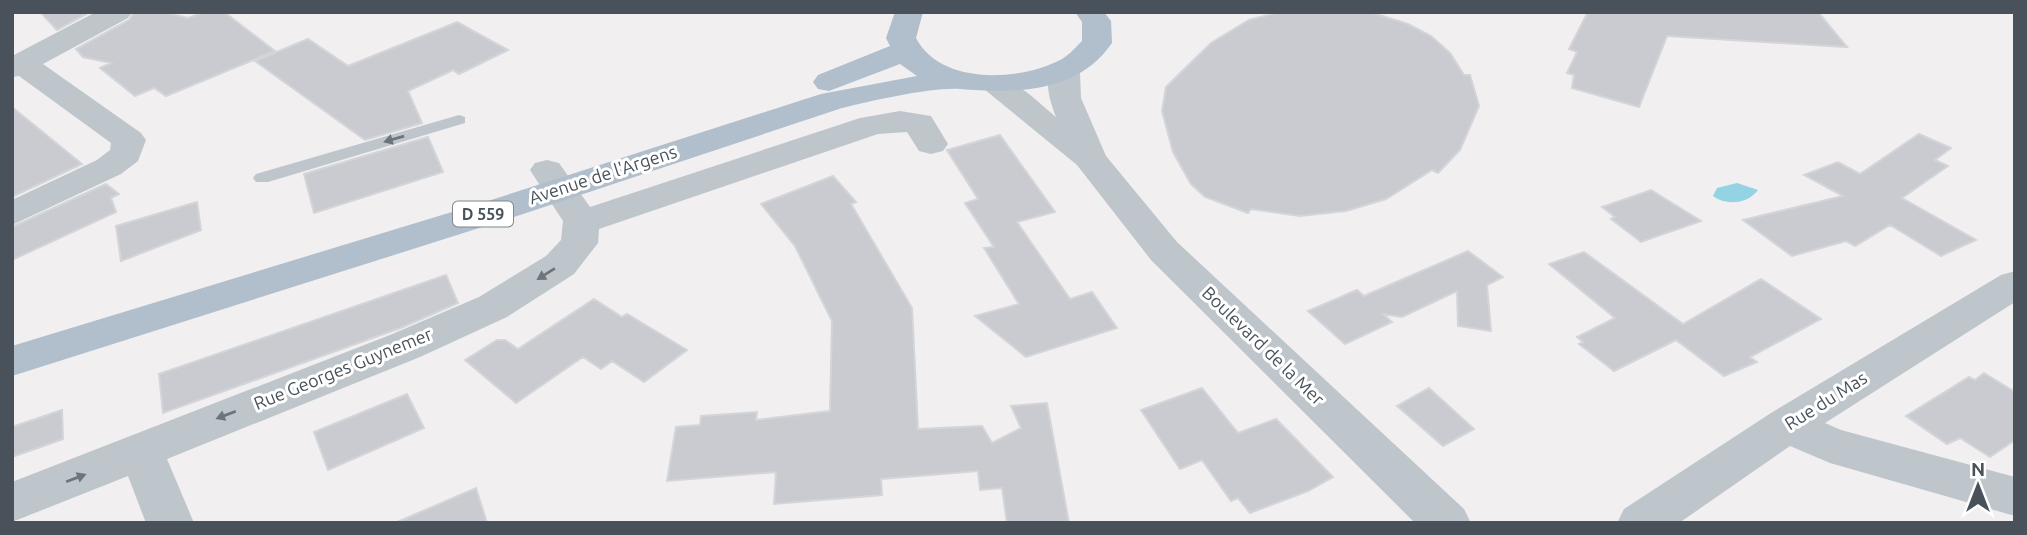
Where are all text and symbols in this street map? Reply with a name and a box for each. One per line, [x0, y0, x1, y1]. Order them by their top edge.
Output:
one-way arrow [383, 134, 404, 144]
street label: Avenue de l'Argens [526, 141, 679, 207]
road number: D 559 [453, 202, 513, 227]
one-way arrow [536, 267, 555, 280]
street label: Boulevard de la Mer [1199, 282, 1329, 409]
street label: Rue Georges Guynemer [251, 323, 435, 413]
street label: Rue du Mas [1781, 367, 1870, 433]
one-way arrow [216, 410, 237, 421]
north arrow [1943, 451, 2013, 521]
text: N [1971, 458, 1985, 480]
one-way arrow [66, 472, 87, 483]

